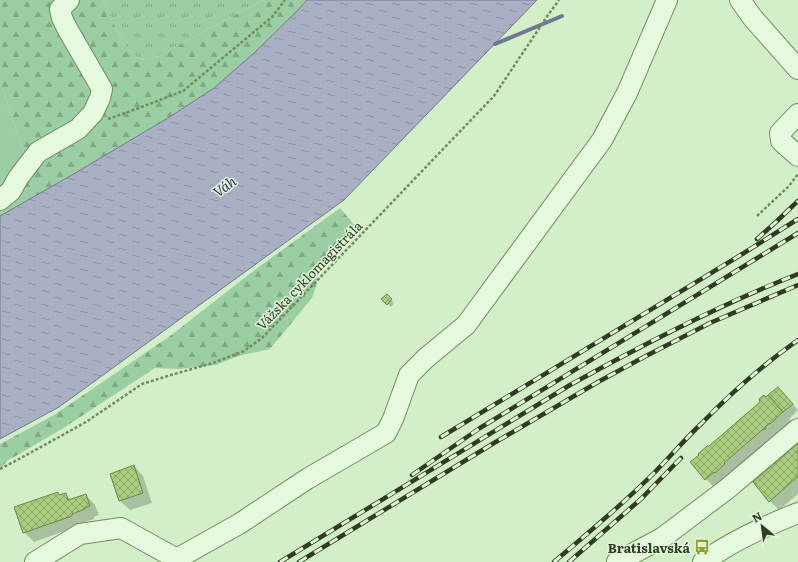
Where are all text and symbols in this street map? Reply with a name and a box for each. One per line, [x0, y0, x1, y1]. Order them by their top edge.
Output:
water label: Váh [208, 170, 240, 201]
street label: Vážska cyklomagistrála [252, 216, 366, 334]
north arrow [742, 506, 782, 546]
text: N [749, 507, 765, 526]
place label: Bratislavská [608, 538, 690, 557]
bus stop icon: Bratislavská [693, 538, 711, 556]

